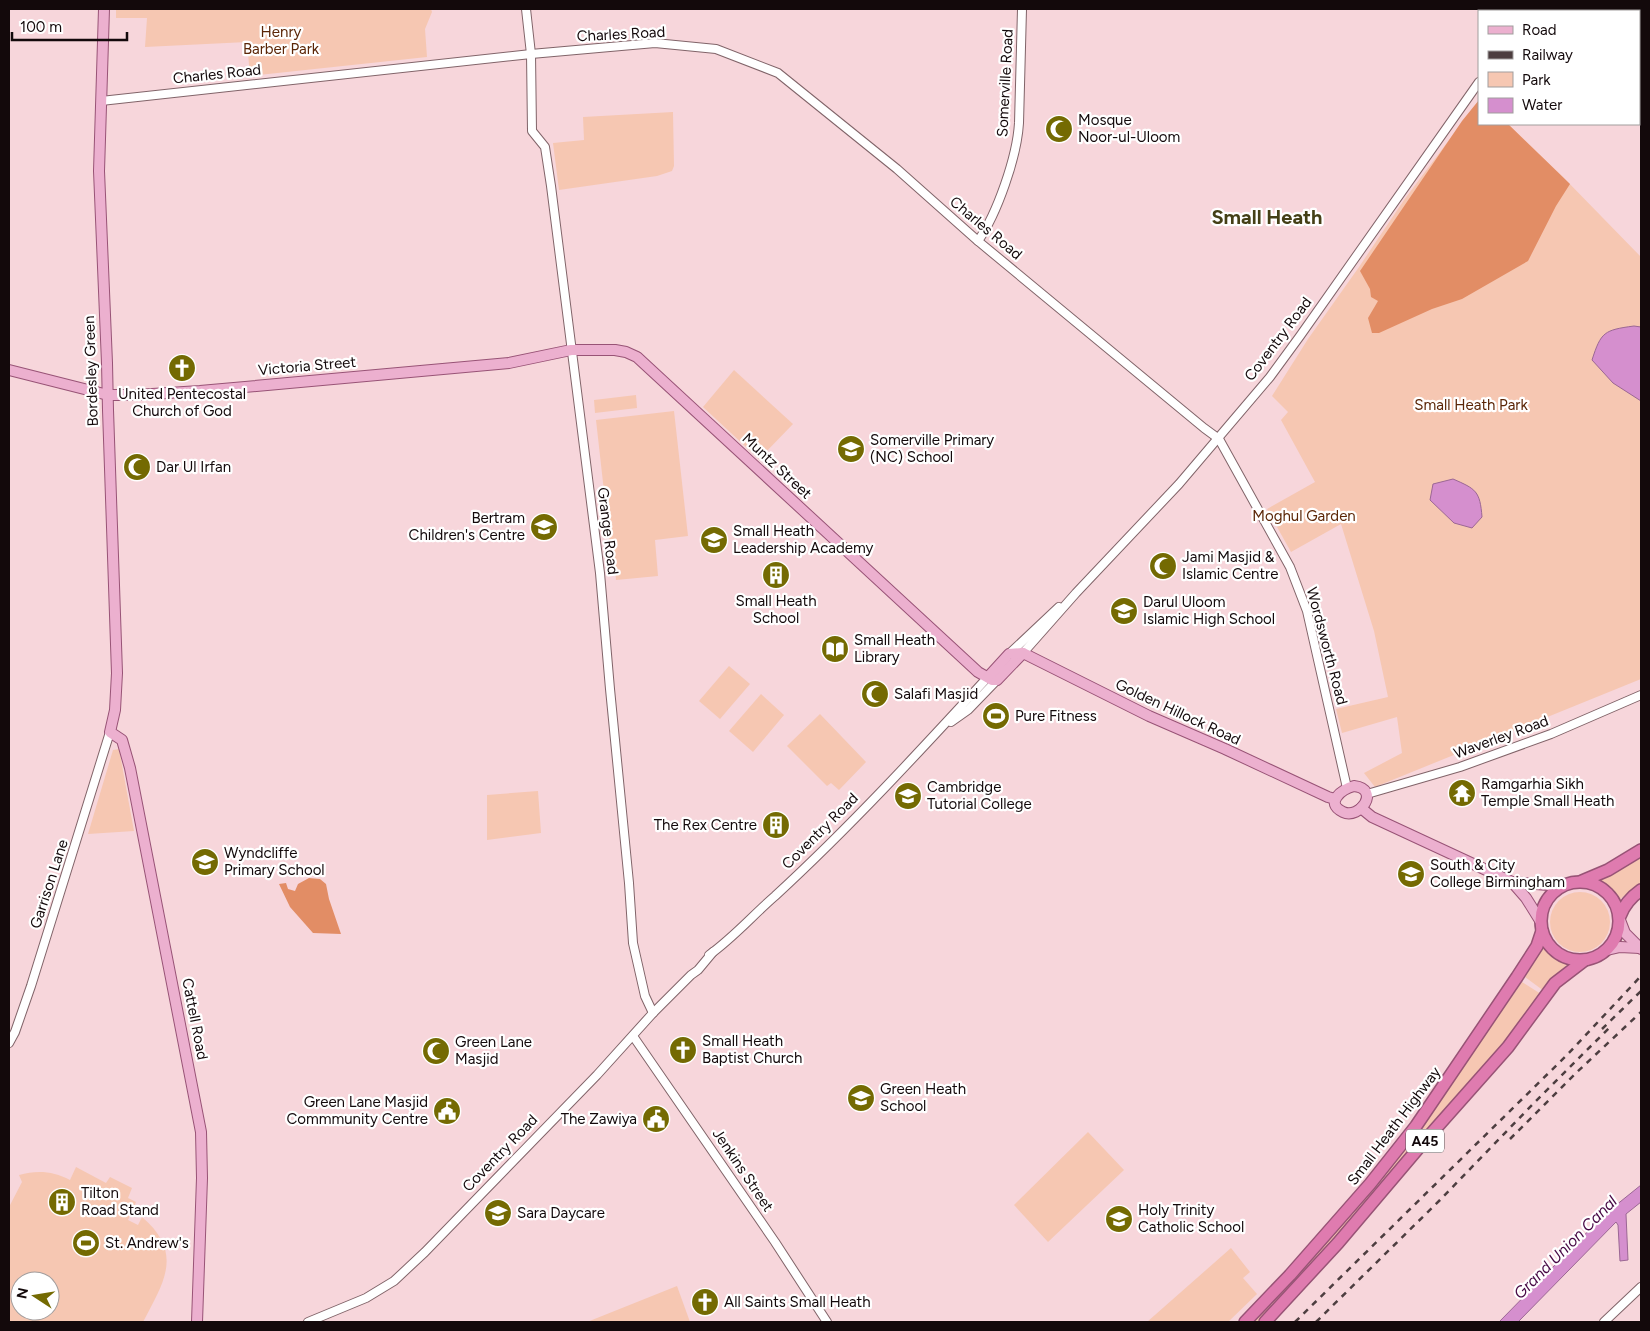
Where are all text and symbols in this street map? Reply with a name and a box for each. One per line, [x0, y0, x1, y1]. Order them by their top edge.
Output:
scale bar [12, 10, 128, 42]
legend [1478, 10, 1640, 125]
text: 100 m [20, 18, 62, 36]
text: Road [1522, 21, 1557, 39]
park label: Henry Barber Park [243, 23, 320, 58]
street label: Charles Road [576, 23, 666, 45]
street label: Somerville Road [993, 28, 1017, 138]
text: Railway [1522, 46, 1573, 64]
street label: Charles Road [172, 60, 262, 88]
text: Park [1522, 71, 1551, 89]
text: Water [1522, 96, 1562, 114]
place label: Mosque Noor-ul-Uloom [1078, 111, 1180, 146]
mosque icon: Mosque Noor-ul-Uloom [1044, 114, 1074, 144]
street label: Charles Road [946, 193, 1026, 263]
district label: Small Heath [1211, 205, 1323, 229]
street label: Coventry Road [1241, 294, 1315, 384]
street label: Bordesley Green [80, 315, 102, 427]
church icon: United Pentecostal Church of God [167, 353, 197, 383]
street label: Victoria Street [257, 353, 357, 379]
place label: United Pentecostal Church of God [118, 385, 246, 420]
park label: Small Heath Park [1414, 396, 1528, 414]
street label: Muntz Street [739, 429, 816, 503]
place label: Somerville Primary (NC) School [870, 431, 994, 466]
school or university icon: Somerville Primary (NC) School [836, 434, 866, 464]
mosque icon: Dar Ul Irfan [122, 452, 152, 482]
place label: Dar Ul Irfan [156, 458, 231, 476]
street label: Grange Road [594, 486, 622, 576]
park label: Moghul Garden [1252, 507, 1356, 525]
place label: Bertram Children's Centre [409, 509, 525, 544]
school or university icon: Bertram Children's Centre [529, 512, 559, 542]
place label: Small Heath Leadership Academy [733, 522, 874, 557]
school or university icon: Small Heath Leadership Academy [699, 525, 729, 555]
place label: Jami Masjid & Islamic Centre [1182, 548, 1278, 583]
mosque icon: Jami Masjid & Islamic Centre [1148, 551, 1178, 581]
building icon: Small Heath School [761, 560, 791, 590]
street label: Wordsworth Road [1303, 585, 1351, 707]
place label: Small Heath School [735, 592, 817, 627]
place label: Darul Uloom Islamic High School [1143, 593, 1275, 628]
school or university icon: Darul Uloom Islamic High School [1109, 596, 1139, 626]
place label: Small Heath Library [854, 631, 935, 666]
library icon: Small Heath Library [820, 634, 850, 664]
street label: Golden Hillock Road [1113, 675, 1243, 749]
mosque icon: Salafi Masjid [860, 679, 890, 709]
place label: Salafi Masjid [894, 685, 978, 703]
sports icon: Pure Fitness [981, 701, 1011, 731]
place label: Pure Fitness [1015, 707, 1097, 725]
street label: Waverley Road [1451, 712, 1551, 762]
place label: Ramgarhia Sikh Temple Small Heath [1481, 775, 1614, 810]
place label: Cambridge Tutorial College [927, 778, 1032, 813]
temple icon: Ramgarhia Sikh Temple Small Heath [1447, 778, 1477, 808]
school or university icon: Cambridge Tutorial College [893, 781, 923, 811]
street label: Coventry Road [778, 789, 862, 873]
building icon: The Rex Centre [761, 810, 791, 840]
place label: The Rex Centre [654, 816, 757, 834]
street label: Garrison Lane [26, 837, 72, 931]
place label: Wyndcliffe Primary School [224, 844, 325, 879]
school or university icon: Wyndcliffe Primary School [190, 847, 220, 877]
place label: South & City College Birmingham [1430, 856, 1565, 891]
school or university icon: South & City College Birmingham [1396, 859, 1426, 889]
street label: Cattell Road [178, 977, 212, 1061]
place label: Small Heath Baptist Church [702, 1032, 802, 1067]
place label: Green Lane Masjid [455, 1033, 532, 1068]
church icon: Small Heath Baptist Church [668, 1035, 698, 1065]
mosque icon: Green Lane Masjid [421, 1036, 451, 1066]
street label: Small Heath Highway [1344, 1063, 1444, 1189]
place label: Green Heath School [880, 1080, 966, 1115]
school or university icon: Green Heath School [846, 1083, 876, 1113]
place label: Green Lane Masjid Commmunity Centre [286, 1093, 428, 1128]
public building icon: Green Lane Masjid Commmunity Centre [432, 1096, 462, 1126]
public building icon: The Zawiya [641, 1104, 671, 1134]
place label: The Zawiya [561, 1110, 637, 1128]
street label: Coventry Road [459, 1111, 541, 1195]
street label: Jenkins Street [709, 1125, 778, 1215]
road number: A45 [1406, 1130, 1444, 1152]
place label: Tilton Road Stand [81, 1184, 159, 1219]
building icon: Tilton Road Stand [47, 1187, 77, 1217]
water label: Grand Union Canal [1510, 1191, 1621, 1303]
school or university icon: Sara Daycare [483, 1198, 513, 1228]
place label: Holy Trinity Catholic School [1138, 1201, 1244, 1236]
place label: Sara Daycare [517, 1204, 605, 1222]
school or university icon: Holy Trinity Catholic School [1104, 1204, 1134, 1234]
sports icon: St. Andrew's [71, 1228, 101, 1258]
place label: St. Andrew's [105, 1234, 189, 1252]
north arrow [10, 1271, 60, 1321]
text: N [13, 1286, 32, 1300]
church icon: All Saints Small Heath [690, 1287, 720, 1317]
place label: All Saints Small Heath [724, 1293, 871, 1311]

